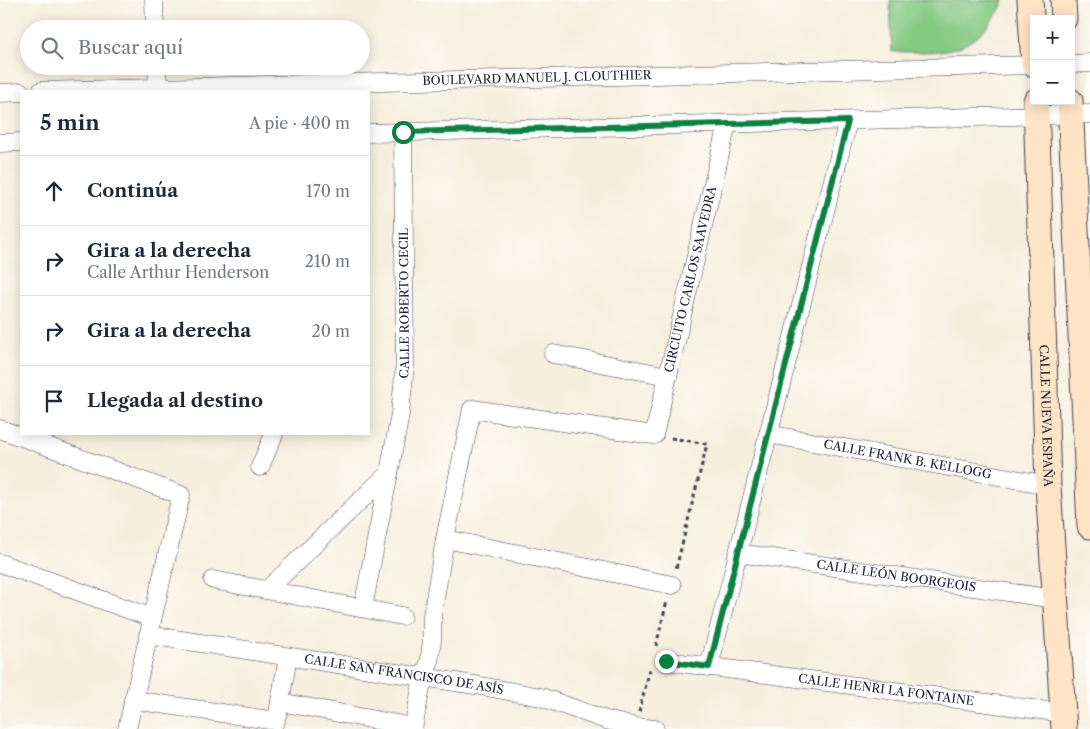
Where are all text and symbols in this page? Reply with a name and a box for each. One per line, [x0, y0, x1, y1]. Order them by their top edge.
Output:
map controls [1030, 15, 1075, 105]
button: + [1030, 15, 1075, 60]
search box [20, 20, 370, 75]
icon: search [38, 34, 66, 62]
text: Buscar aquí [78, 36, 183, 59]
button: − [1030, 60, 1075, 105]
street label: BOULEVARD MANUEL J. CLOUTHIER [422, 67, 653, 88]
text: 5 min [40, 110, 100, 135]
text: A pie · 400 m [249, 113, 350, 133]
route start [392, 121, 415, 144]
icon: ahead [40, 177, 68, 205]
text: Continúa [87, 179, 178, 202]
text: 170 m [306, 181, 350, 201]
street label: CIRCUITO CARLOS SAAVEDRA [661, 183, 719, 374]
street label: CALLE ROBERTO CECIL [396, 228, 412, 379]
text: Gira a la derecha [87, 239, 251, 262]
icon: right [40, 247, 68, 275]
text: 210 m [305, 251, 350, 271]
text: Calle Arthur Henderson [87, 262, 269, 282]
icon: right [40, 317, 68, 345]
text: Gira a la derecha [87, 319, 251, 342]
text: 20 m [311, 321, 350, 341]
street label: CALLE NUEVA ESPAÑA [1037, 344, 1057, 488]
icon: arrive [40, 387, 68, 415]
text: Llegada al destino [87, 389, 263, 412]
street label: CALLE FRANK B. KELLOGG [823, 436, 993, 482]
street label: CALLE LEÓN BOORGEOIS [816, 557, 977, 594]
route end [655, 650, 678, 673]
street label: CALLE SAN FRANCISCO DE ASÍS [303, 651, 505, 697]
street label: CALLE HENRI LA FONTAINE [797, 670, 975, 708]

